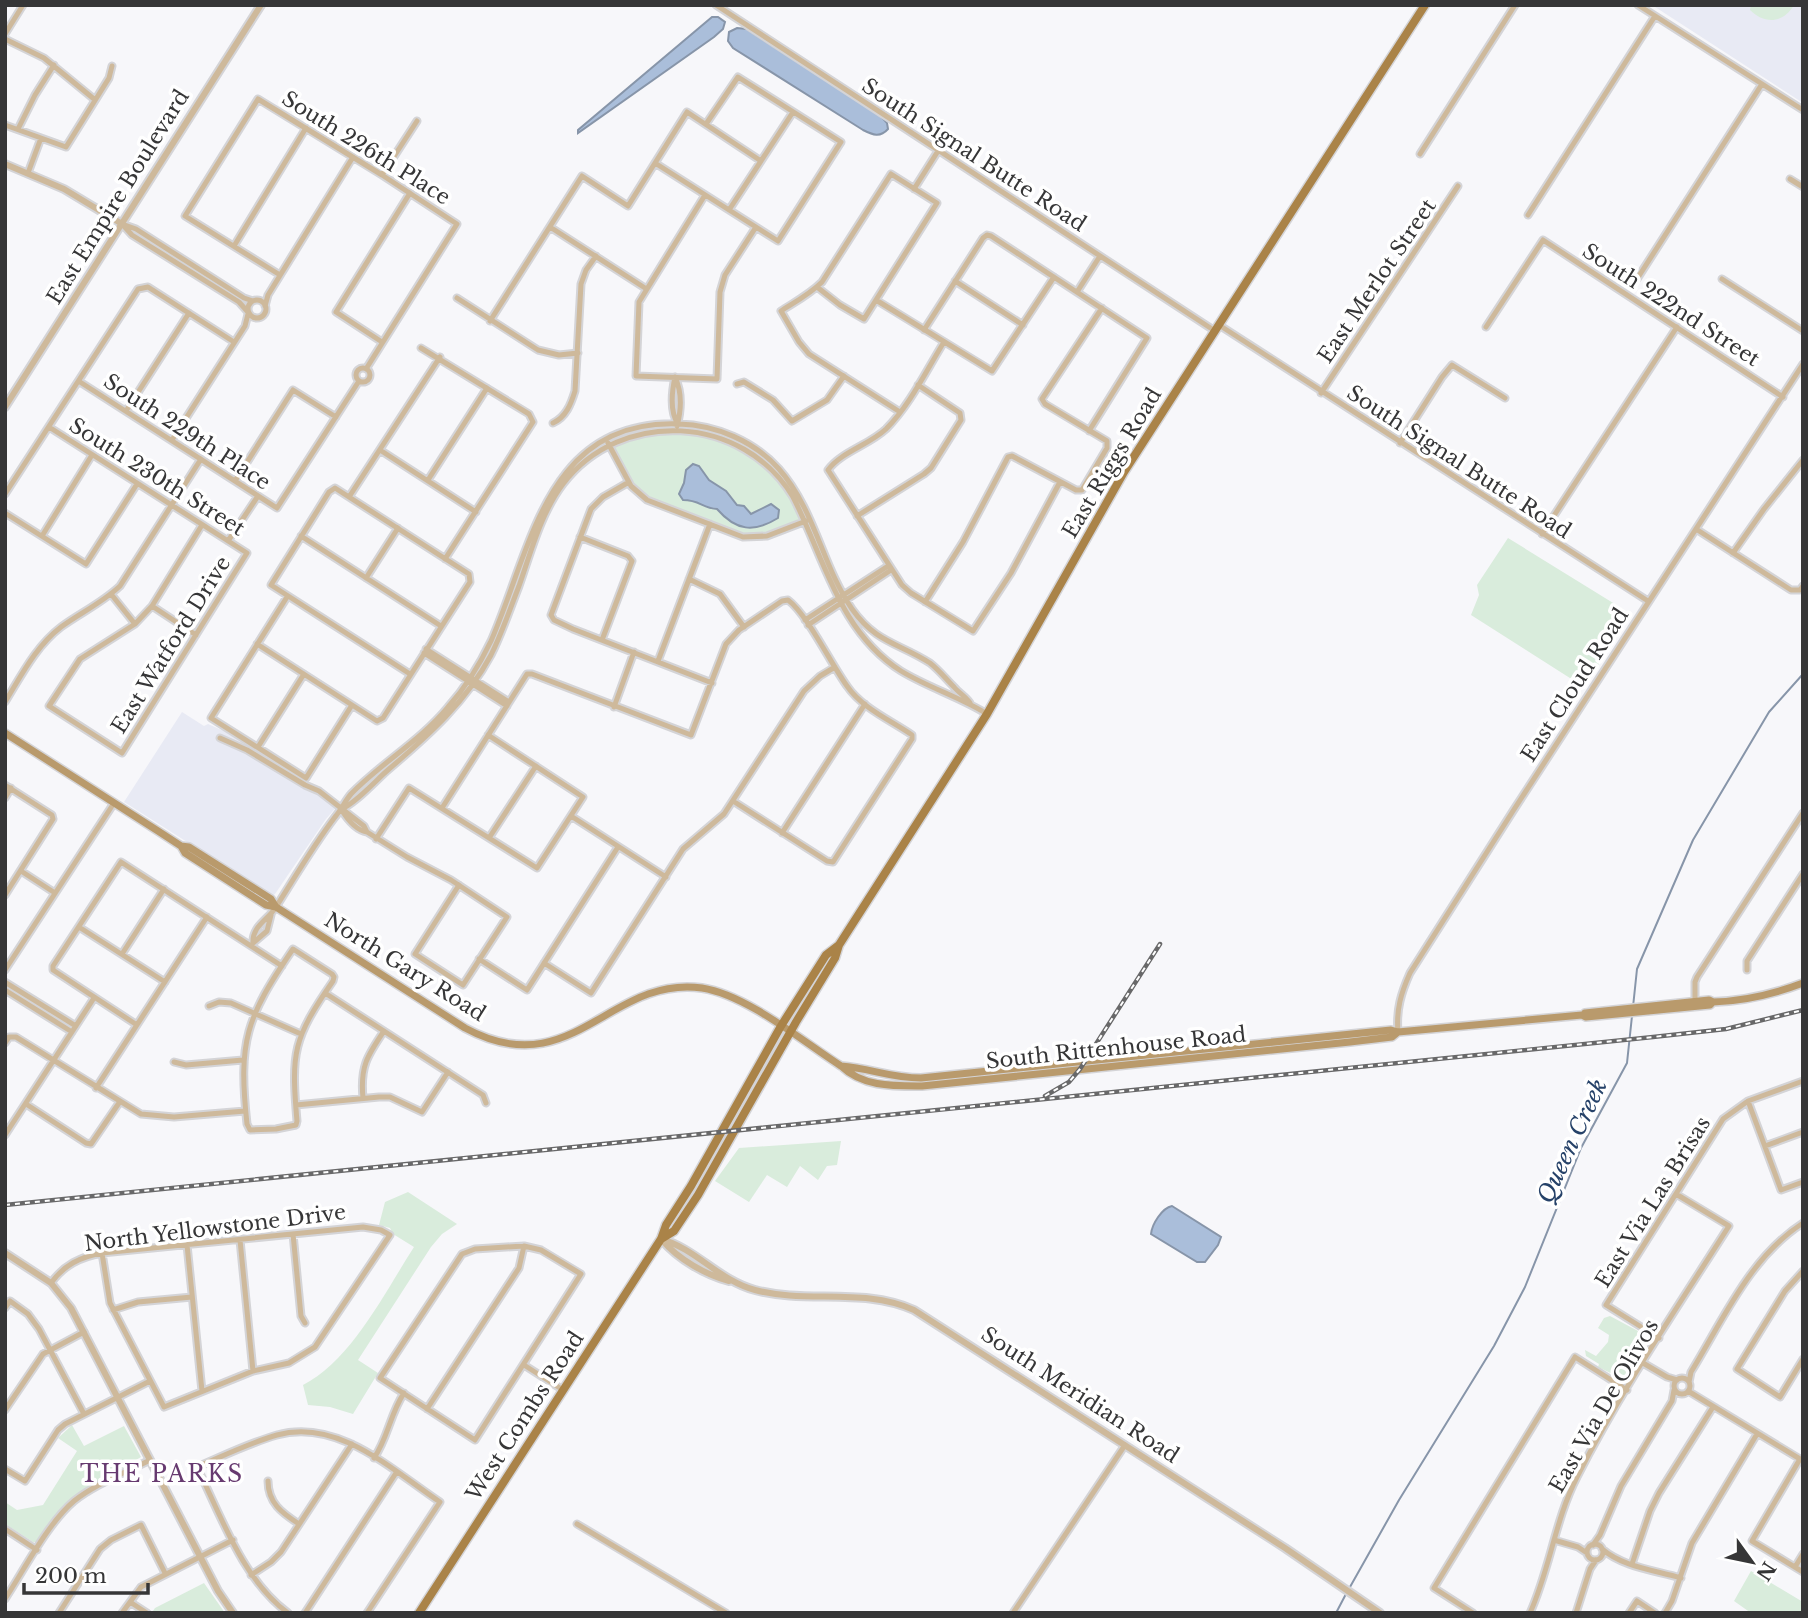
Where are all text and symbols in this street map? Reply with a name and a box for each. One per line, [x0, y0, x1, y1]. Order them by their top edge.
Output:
street label: South Signal Butte Road [857, 73, 1091, 237]
street label: East Empire Boulevard [41, 85, 195, 309]
street label: South 226th Place [277, 86, 455, 210]
street label: East Merlot Street [1312, 194, 1442, 368]
street label: South 222nd Street [1577, 238, 1765, 372]
street label: South 229th Place [99, 368, 275, 496]
street label: South Signal Butte Road [1342, 380, 1576, 544]
street label: East Riggs Road [1057, 383, 1167, 543]
street label: South 230th Street [64, 412, 250, 542]
street label: East Watford Drive [106, 552, 236, 738]
street label: East Cloud Road [1516, 603, 1634, 767]
street label: North Gary Road [320, 907, 490, 1027]
street label: South Rittenhouse Road [985, 1021, 1247, 1075]
water label: Queen Creek [1531, 1075, 1613, 1207]
street label: East Via Las Brisas [1590, 1112, 1716, 1292]
street label: North Yellowstone Drive [83, 1199, 347, 1257]
street label: East Via De Olivos [1544, 1315, 1664, 1497]
street label: South Meridian Road [976, 1321, 1184, 1469]
street label: West Combs Road [460, 1326, 590, 1506]
district label: THE PARKS [80, 1460, 244, 1488]
north arrow [1717, 1527, 1787, 1597]
scale bar [24, 1552, 149, 1596]
text: N [1751, 1557, 1780, 1585]
text: 200 m [35, 1563, 107, 1589]

